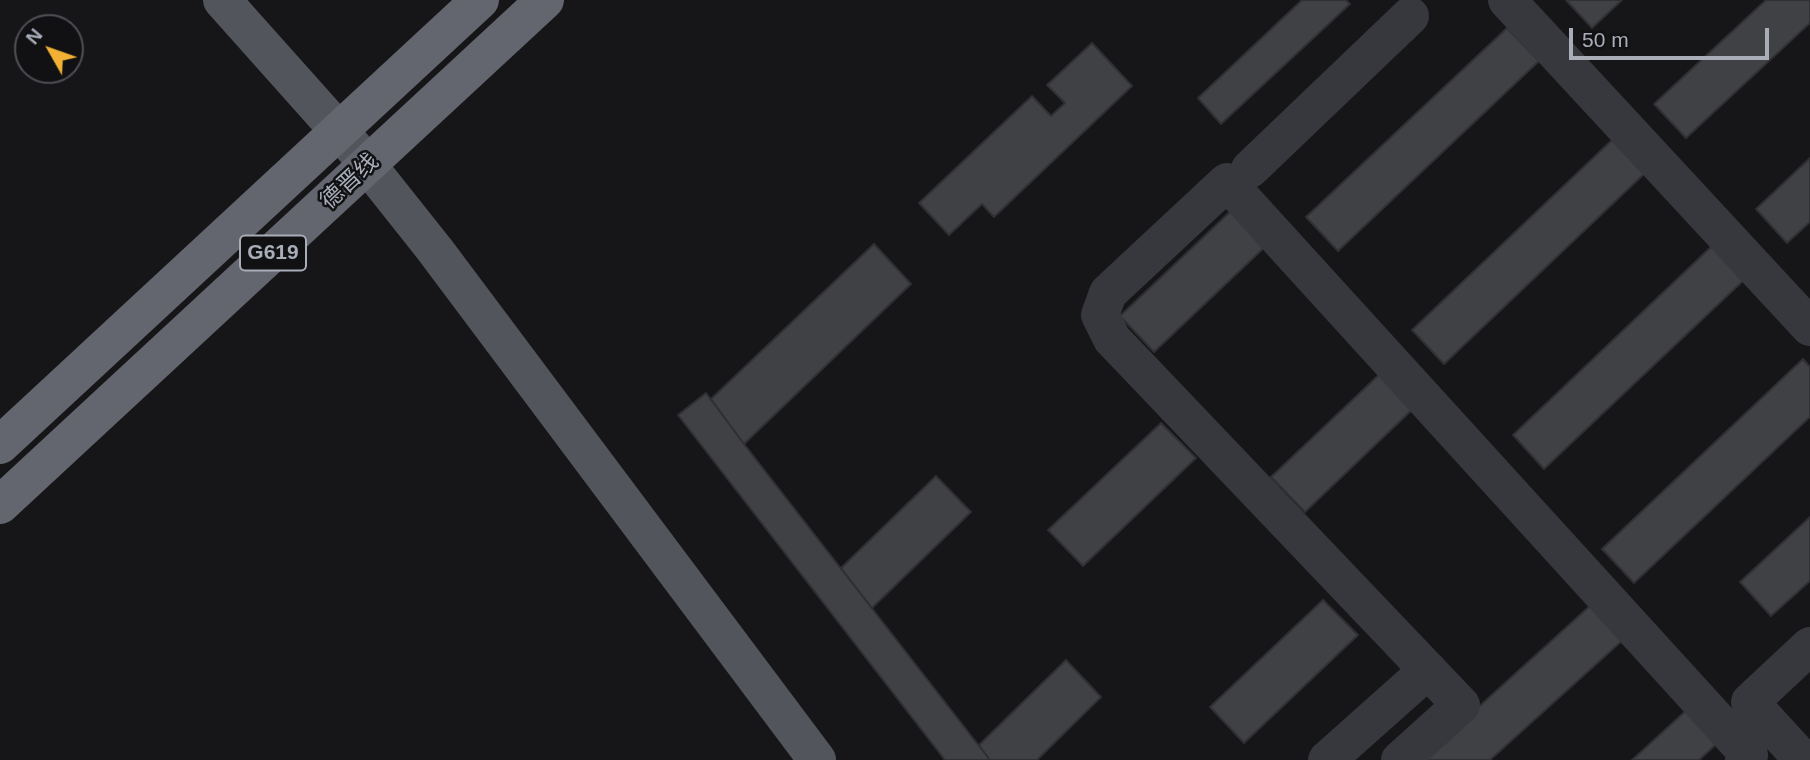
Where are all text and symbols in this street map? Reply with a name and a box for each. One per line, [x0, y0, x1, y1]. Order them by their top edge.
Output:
north arrow [14, 14, 84, 84]
scale bar [1572, 14, 1772, 58]
text: N [22, 24, 47, 48]
text: 50 m [1582, 28, 1629, 51]
street label: 德晋线 [315, 148, 385, 216]
road number: G619 [240, 236, 306, 270]

